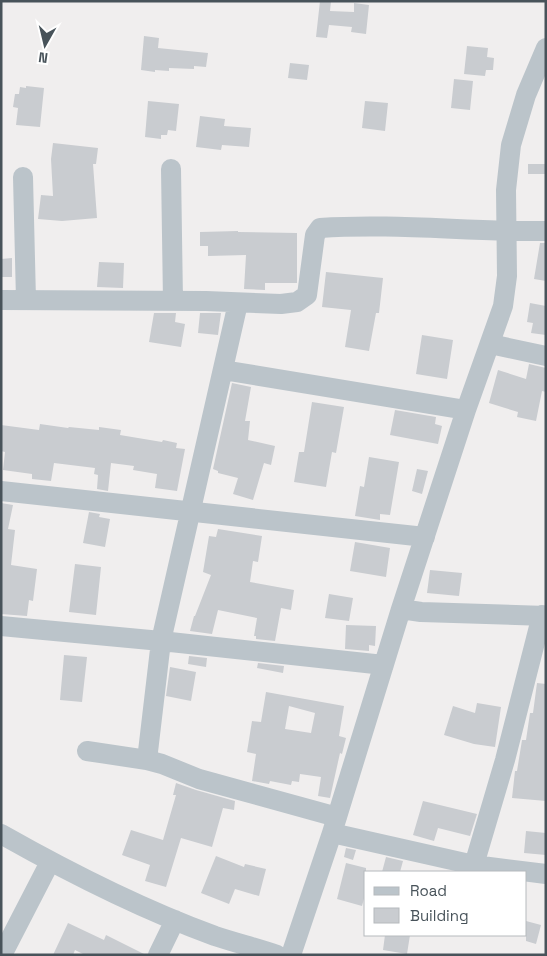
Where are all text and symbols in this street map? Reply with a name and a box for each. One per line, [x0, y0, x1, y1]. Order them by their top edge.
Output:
north arrow [20, 20, 70, 70]
text: N [37, 48, 49, 67]
legend [364, 871, 527, 936]
text: Road [410, 881, 447, 900]
text: Building [410, 906, 469, 925]

